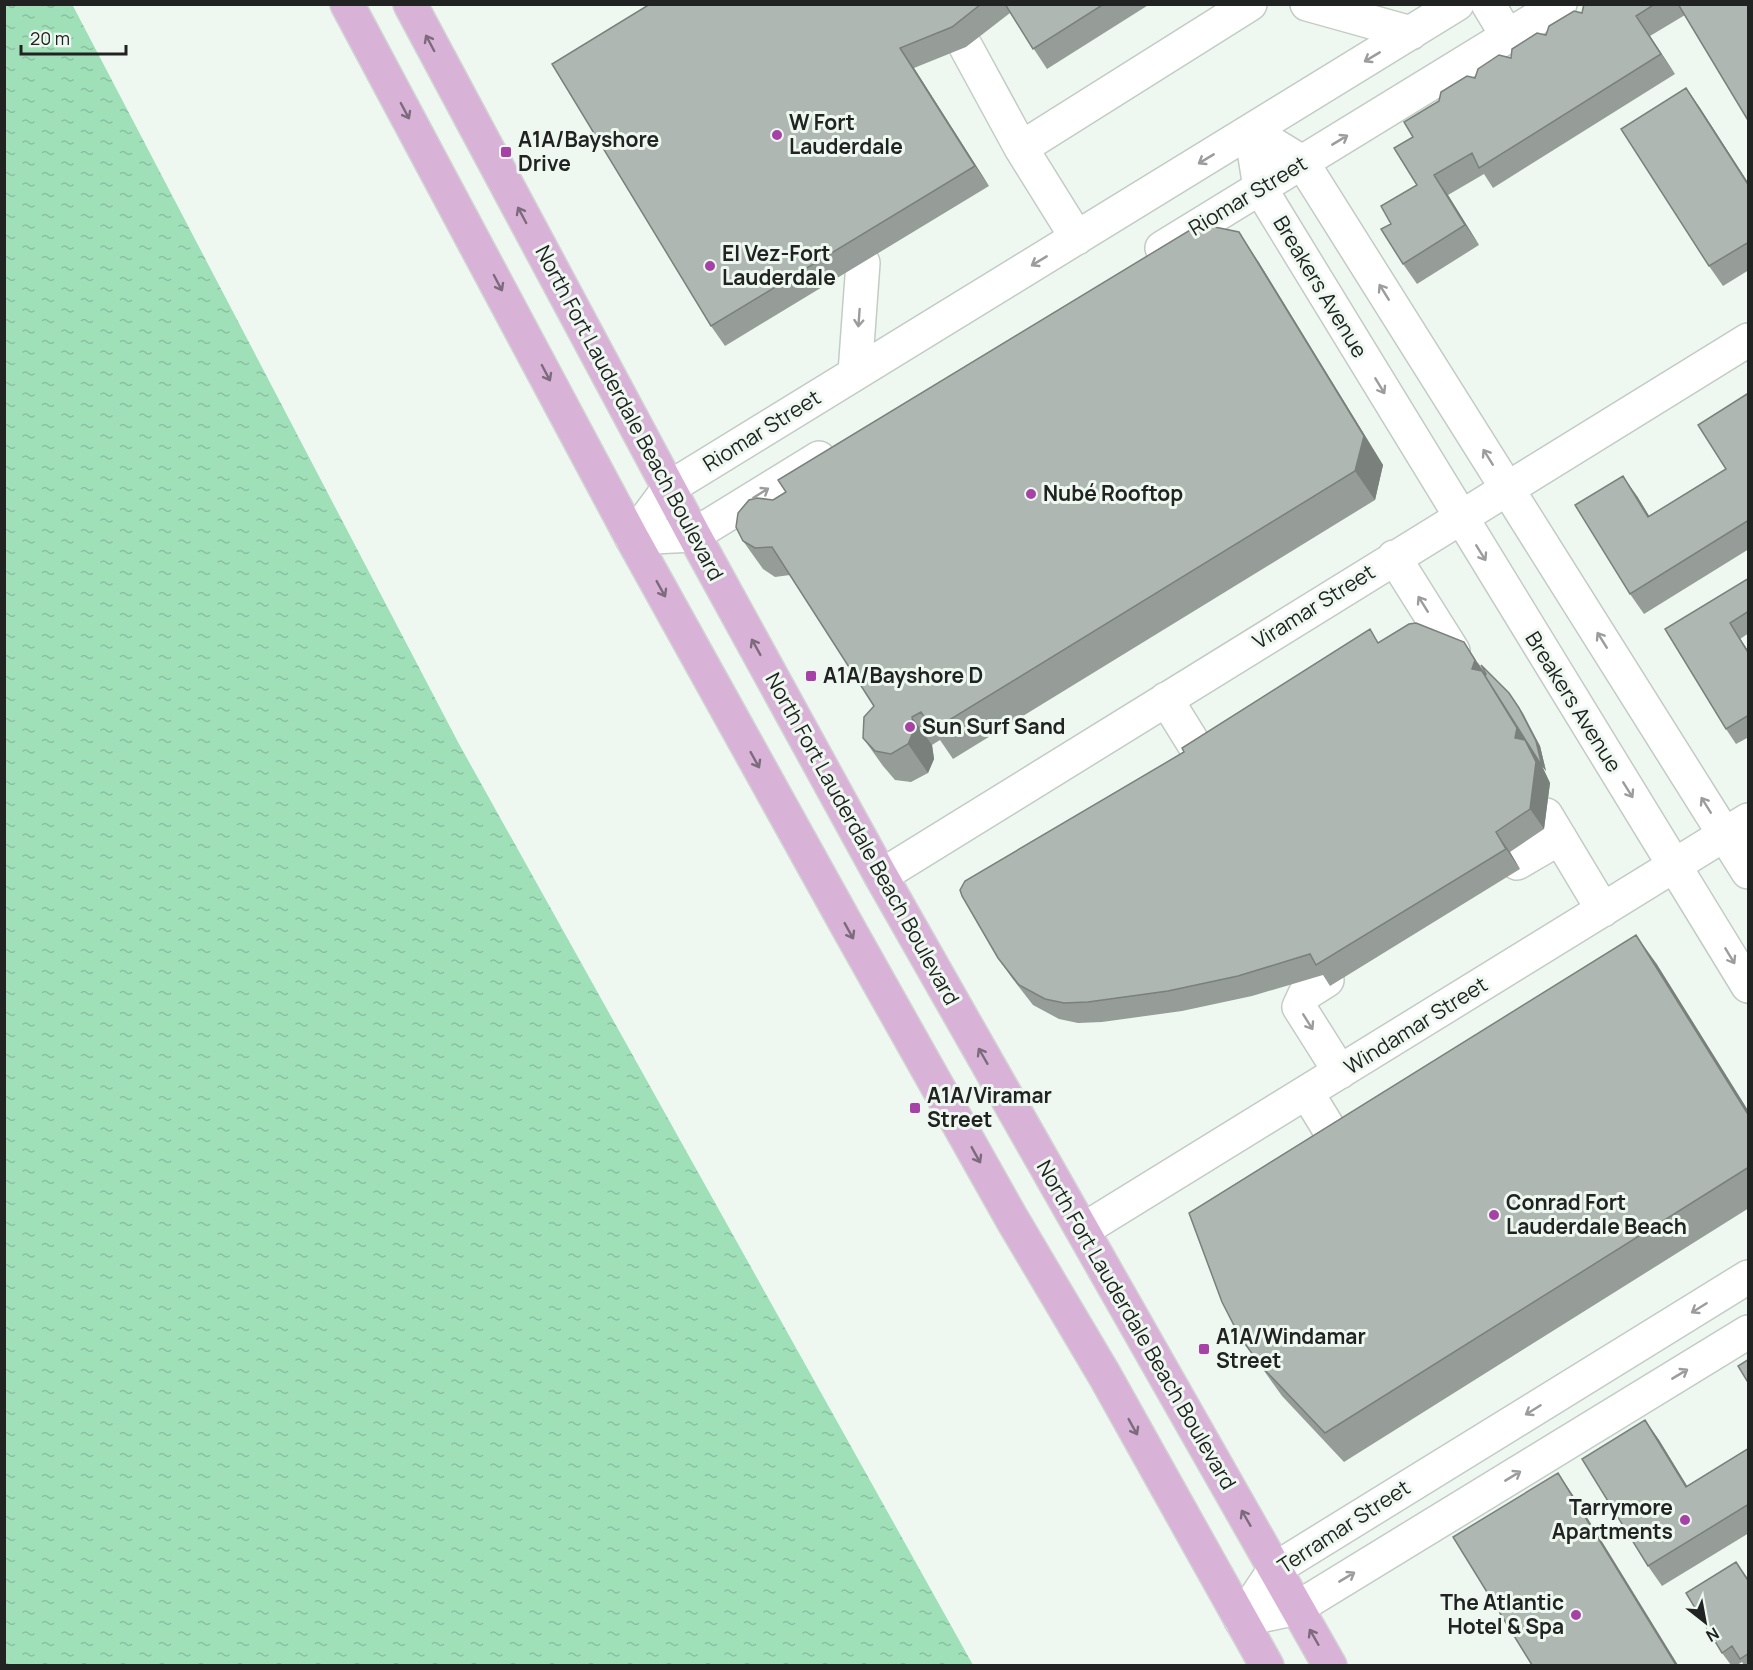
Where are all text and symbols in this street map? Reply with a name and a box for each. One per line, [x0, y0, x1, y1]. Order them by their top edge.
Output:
scale bar [21, 18, 126, 56]
text: 20 m [30, 26, 70, 50]
one-way arrow [424, 35, 436, 52]
one-way arrow [1364, 51, 1381, 63]
one-way arrow [400, 102, 411, 120]
place label: W Fort Lauderdale [789, 108, 903, 160]
place label: A1A/Bayshore Drive [518, 125, 659, 177]
marker: W Fort Lauderdale [770, 128, 784, 142]
one-way arrow [1331, 133, 1348, 145]
marker: A1A/Bayshore Drive [499, 145, 513, 159]
street label: Riomar Street [1183, 149, 1312, 242]
one-way arrow [1198, 154, 1215, 166]
one-way arrow [516, 207, 528, 224]
street label: Breakers Avenue [1267, 210, 1374, 363]
place label: El Vez-Fort Lauderdale [722, 239, 836, 291]
street label: North Fort Lauderdale Beach Boulevard [529, 240, 730, 585]
one-way arrow [1031, 255, 1048, 267]
marker: El Vez-Fort Lauderdale [703, 259, 717, 273]
one-way arrow [492, 274, 504, 291]
one-way arrow [1377, 284, 1389, 301]
one-way arrow [853, 307, 864, 327]
one-way arrow [541, 364, 552, 382]
one-way arrow [1375, 377, 1387, 394]
street label: Riomar Street [697, 383, 825, 477]
one-way arrow [1481, 449, 1493, 466]
place label: Nubé Rooftop [1043, 479, 1183, 507]
one-way arrow [753, 487, 770, 500]
marker: Nubé Rooftop [1024, 487, 1038, 501]
one-way arrow [1476, 544, 1488, 561]
street label: Viramar Street [1247, 557, 1380, 655]
one-way arrow [655, 581, 667, 598]
one-way arrow [1417, 596, 1429, 613]
street label: Breakers Avenue [1519, 626, 1628, 777]
one-way arrow [1596, 632, 1608, 649]
one-way arrow [749, 639, 761, 656]
place label: A1A/Bayshore D [823, 661, 983, 689]
street label: North Fort Lauderdale Beach Boulevard [760, 667, 966, 1010]
marker: A1A/Bayshore D [804, 669, 818, 683]
place label: Sun Surf Sand [922, 712, 1066, 740]
marker: Sun Surf Sand [903, 720, 917, 734]
one-way arrow [749, 751, 761, 768]
one-way arrow [1623, 781, 1635, 798]
one-way arrow [1700, 797, 1712, 814]
one-way arrow [843, 922, 855, 939]
one-way arrow [1725, 947, 1737, 964]
street label: Windamar Street [1339, 970, 1492, 1080]
one-way arrow [1303, 1013, 1315, 1030]
one-way arrow [977, 1048, 989, 1065]
place label: A1A/Viramar Street [927, 1081, 1052, 1133]
marker: A1A/Viramar Street [908, 1101, 922, 1115]
one-way arrow [971, 1146, 982, 1164]
street label: North Fort Lauderdale Beach Boulevard [1031, 1155, 1243, 1494]
place label: Conrad Fort Lauderdale Beach [1506, 1188, 1687, 1240]
marker: Conrad Fort Lauderdale Beach [1487, 1208, 1501, 1222]
one-way arrow [1691, 1302, 1708, 1314]
place label: A1A/Windamar Street [1216, 1322, 1366, 1374]
marker: A1A/Windamar Street [1197, 1342, 1211, 1356]
one-way arrow [1671, 1368, 1688, 1380]
one-way arrow [1524, 1404, 1541, 1416]
one-way arrow [1128, 1417, 1139, 1435]
one-way arrow [1505, 1469, 1522, 1482]
street label: Terramar Street [1272, 1473, 1415, 1579]
place label: Tarrymore Apartments [1552, 1493, 1673, 1545]
one-way arrow [1240, 1510, 1252, 1527]
marker: Tarrymore Apartments [1678, 1513, 1692, 1527]
one-way arrow [1338, 1571, 1355, 1583]
place label: The Atlantic Hotel & Spa [1440, 1588, 1564, 1640]
north arrow [1675, 1592, 1735, 1652]
marker: The Atlantic Hotel & Spa [1569, 1608, 1583, 1622]
text: N [1702, 1622, 1723, 1647]
one-way arrow [1307, 1628, 1319, 1645]

